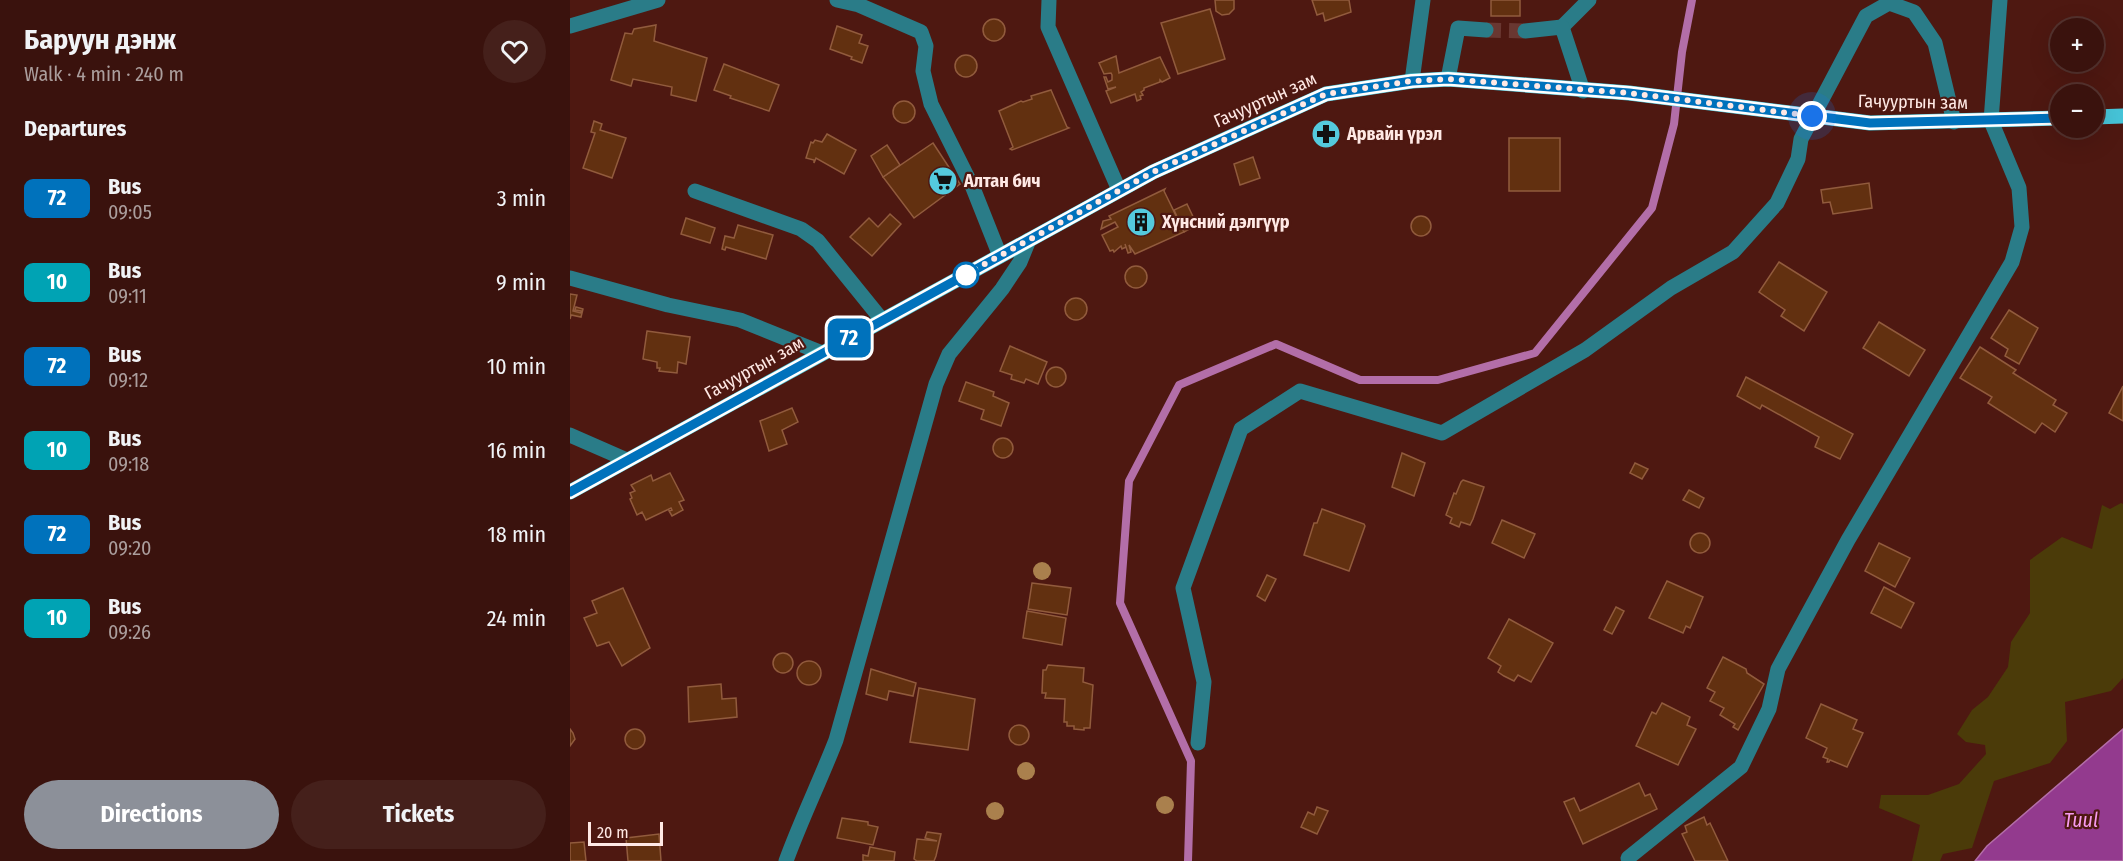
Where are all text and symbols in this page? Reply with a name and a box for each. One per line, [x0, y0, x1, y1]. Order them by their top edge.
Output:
map controls [2050, 18, 2104, 138]
button: + [2050, 18, 2104, 72]
button: heart [483, 20, 546, 83]
text: Баруун дэнж [24, 23, 176, 56]
text: Walk · 4 min · 240 m [24, 62, 184, 86]
street label: Гачууртын зам [1210, 68, 1320, 132]
button: − [2050, 84, 2104, 138]
street label: Гачууртын зам [1858, 90, 1968, 114]
your location [1797, 101, 1827, 131]
text: Departures [24, 115, 126, 142]
pharmacy icon: Арвайн үрэл [1310, 118, 1342, 150]
place label: Арвайн үрэл [1346, 123, 1442, 145]
supermarket icon: Алтан бич [927, 165, 959, 197]
place label: Алтан бич [963, 170, 1041, 192]
text: Bus [108, 173, 141, 200]
text: 72 [48, 185, 66, 211]
text: 3 min [497, 185, 546, 212]
text: 09:05 [108, 200, 152, 224]
building icon: Хүнсний дэлгүүр [1125, 206, 1157, 238]
place label: Хүнсний дэлгүүр [1161, 211, 1290, 233]
text: Bus [108, 257, 141, 284]
unlabelled marker [953, 262, 979, 288]
text: 10 [47, 269, 67, 295]
text: 9 min [496, 269, 546, 296]
text: 09:11 [108, 284, 147, 308]
line badge: 72 [822, 318, 876, 358]
text: 72 [840, 325, 858, 351]
street label: Гачууртын зам [701, 332, 808, 404]
text: Bus [108, 341, 141, 368]
text: 72 [48, 353, 66, 379]
text: 10 min [487, 353, 546, 380]
text: 09:12 [108, 368, 148, 392]
text: Bus [108, 425, 141, 452]
text: 10 [47, 437, 67, 463]
text: 16 min [487, 437, 546, 464]
text: 09:18 [108, 452, 149, 476]
text: Bus [108, 509, 141, 536]
text: 72 [48, 521, 66, 547]
text: 18 min [487, 521, 546, 548]
text: 09:20 [108, 536, 151, 560]
text: Bus [108, 593, 141, 620]
text: 10 [47, 605, 67, 631]
text: 24 min [487, 605, 546, 632]
text: 09:26 [108, 620, 151, 644]
button: Directions [24, 780, 279, 849]
button: Tickets [291, 780, 546, 849]
water label: Tuul [2064, 808, 2098, 832]
scale bar [588, 819, 663, 846]
text: 20 m [597, 823, 628, 842]

